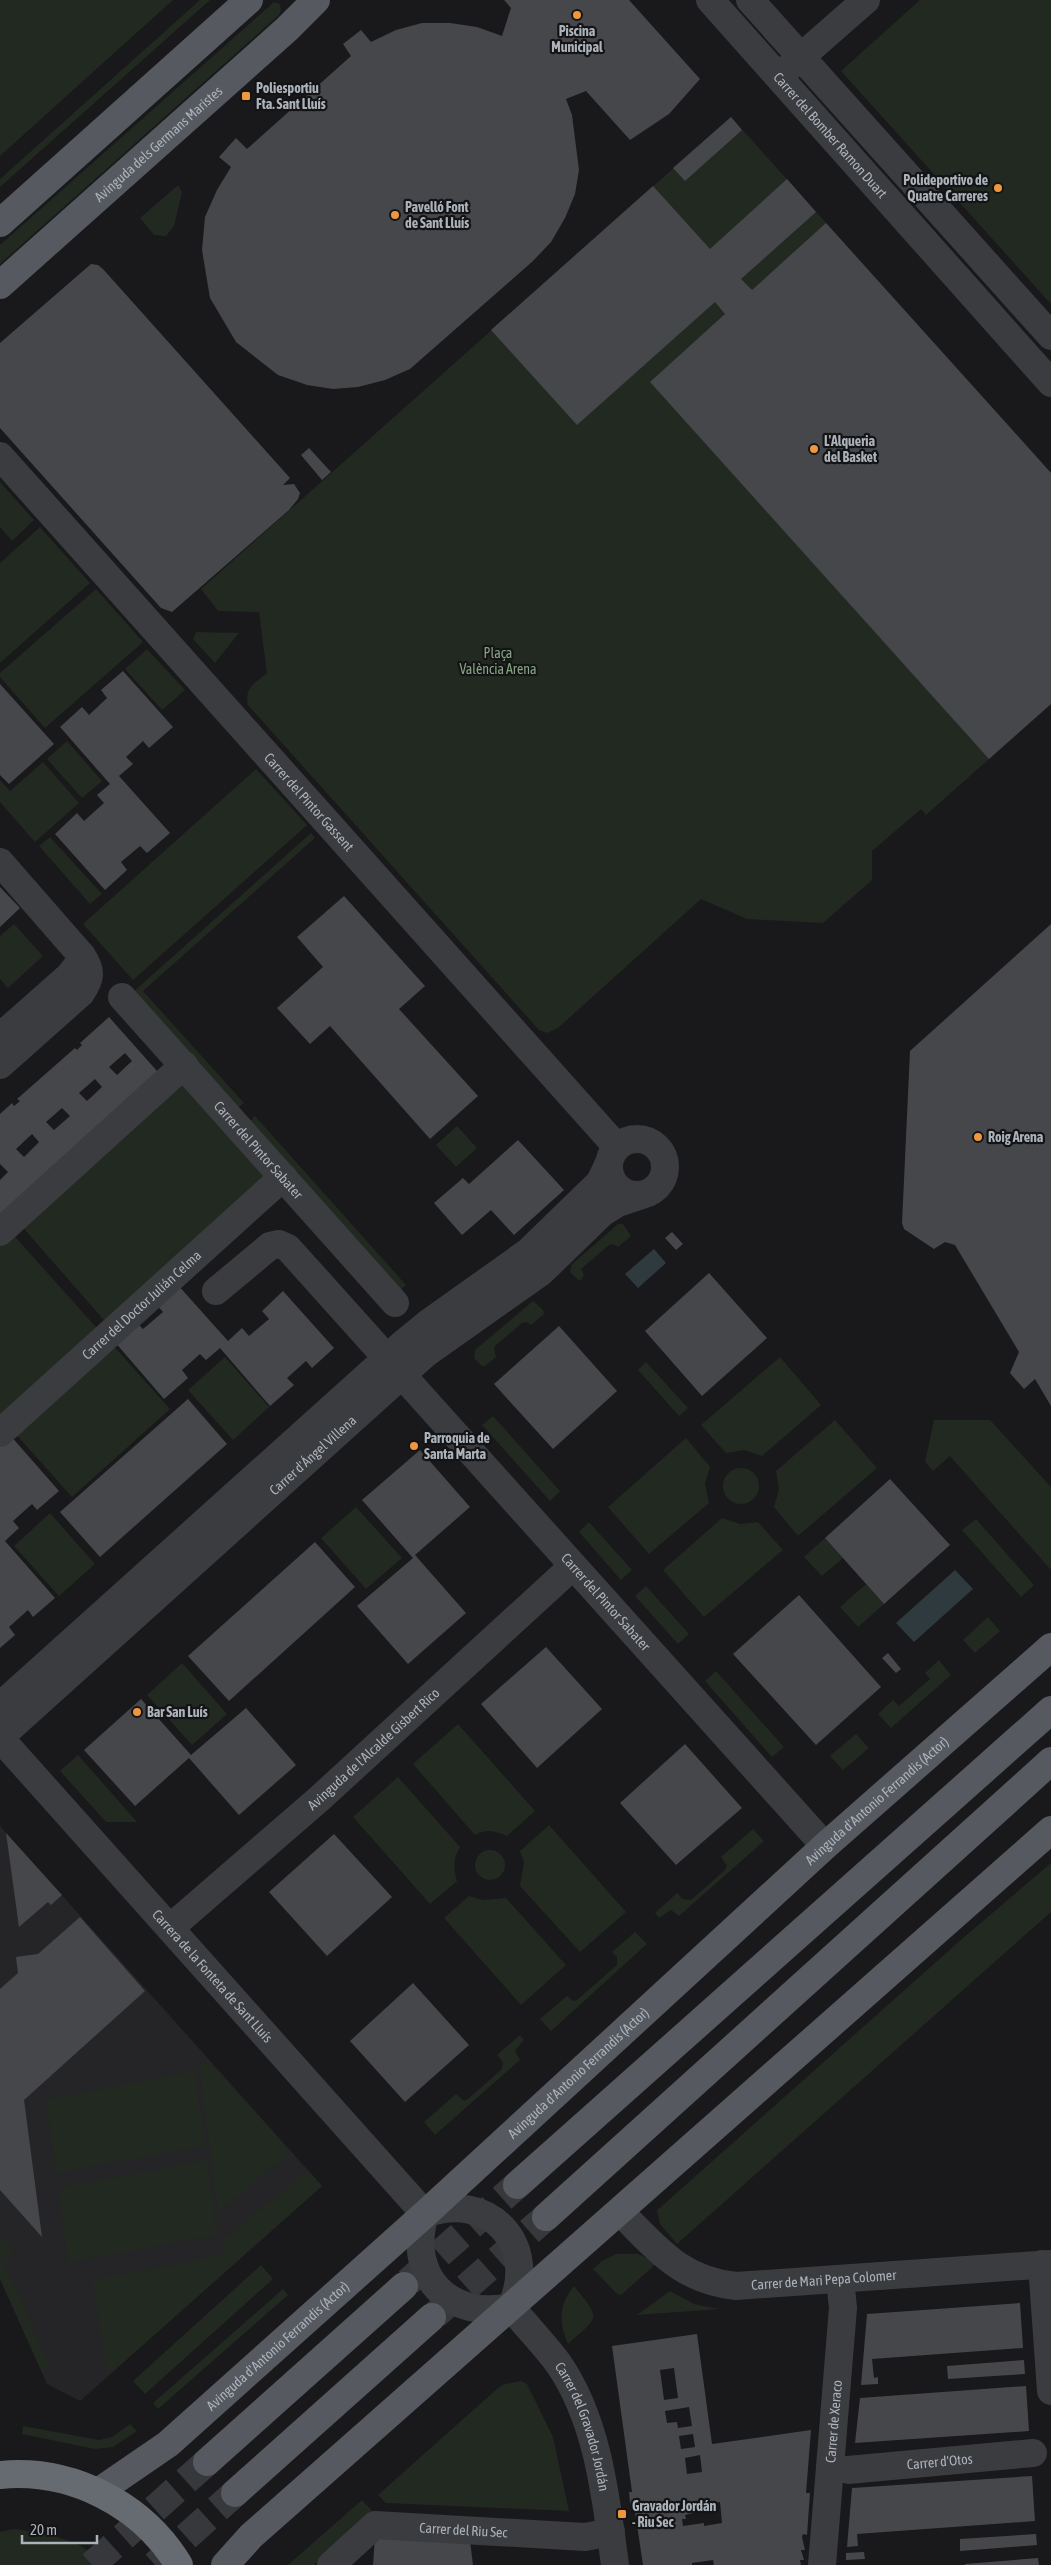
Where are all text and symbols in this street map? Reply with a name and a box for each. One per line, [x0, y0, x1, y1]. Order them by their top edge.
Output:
marker: Piscina Municipal [571, 9, 583, 21]
place label: Piscina Municipal [551, 23, 603, 55]
street label: Carrer del Bomber Ramon Duart [770, 69, 890, 201]
place label: Poliesportiu Fta. Sant Lluís [256, 80, 326, 112]
street label: Avinguda dels Germans Maristes [91, 83, 225, 205]
marker: Poliesportiu Fta. Sant Lluís [240, 90, 252, 102]
place label: Polideportivo de Quatre Carreres [903, 172, 988, 204]
marker: Polideportivo de Quatre Carreres [992, 182, 1004, 194]
place label: Pavelló Font de Sant Lluís [405, 199, 469, 231]
marker: Pavelló Font de Sant Lluís [389, 209, 401, 221]
place label: L'Alqueria del Basket [824, 433, 877, 465]
marker: L'Alqueria del Basket [808, 443, 820, 455]
park label: Plaça València Arena [459, 645, 537, 677]
street label: Carrer del Pintor Gassent [261, 750, 357, 855]
street label: Carrer del Pintor Sabater [211, 1098, 307, 1203]
place label: Roig Arena [988, 1129, 1044, 1145]
marker: Roig Arena [972, 1131, 984, 1143]
street label: Carrer del Doctor Julián Celma [79, 1247, 204, 1363]
street label: Carrer d'Ángel Villena [266, 1412, 359, 1498]
place label: Parroquia de Santa Marta [424, 1430, 490, 1462]
marker: Parroquia de Santa Marta [408, 1440, 420, 1452]
street label: Carrer del Pintor Sabater [558, 1550, 654, 1655]
street label: Avinguda de l'Alcalde Gisbert Rico [304, 1685, 443, 1813]
place label: Bar San Luís [147, 1704, 208, 1720]
marker: Bar San Luís [131, 1706, 143, 1718]
street label: Avinguda d'Antonio Ferrandis (Actor) [802, 1733, 951, 1868]
street label: Carrera de la Fonteta de Sant Lluís [149, 1906, 276, 2046]
street label: Avinguda d'Antonio Ferrandis (Actor) [505, 2004, 652, 2142]
street label: Carrer de Mari Pepa Colomer [751, 2267, 898, 2293]
street label: Avinguda d'Antonio Ferrandis (Actor) [203, 2278, 352, 2414]
street label: Carrer del Gravador Jordán [552, 2359, 612, 2492]
street label: Carrer de Xeraco [822, 2379, 845, 2464]
street label: Carrer d'Otos [906, 2451, 973, 2473]
place label: Gravador Jordán - Riu Sec [632, 2498, 717, 2530]
marker: Gravador Jordán - Riu Sec [616, 2508, 628, 2520]
scale bar [22, 2512, 98, 2544]
street label: Carrer del Riu Sec [419, 2520, 509, 2541]
text: 20 m [30, 2521, 57, 2538]

